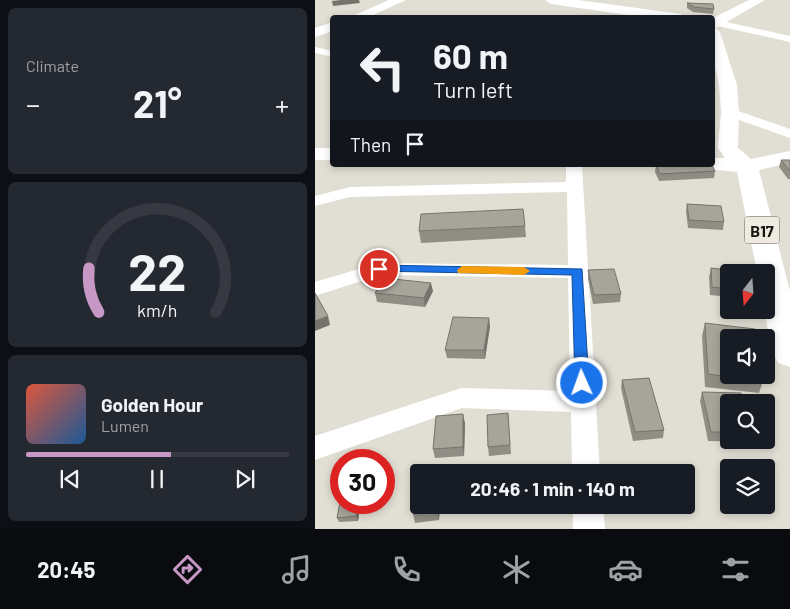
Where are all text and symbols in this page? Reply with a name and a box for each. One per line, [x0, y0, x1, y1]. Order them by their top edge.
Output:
text: 60 m [433, 34, 508, 76]
icon: left [350, 35, 415, 100]
text: Climate [26, 56, 79, 75]
text: Turn left [433, 76, 513, 102]
text: 21° [133, 80, 182, 126]
text: − [26, 87, 40, 121]
text: + [275, 87, 289, 121]
icon: arrive [401, 130, 429, 158]
text: Then [350, 133, 391, 156]
road number: B17 [745, 216, 779, 244]
text: 22 [128, 239, 187, 301]
pin [358, 248, 400, 290]
icon: arrive [365, 255, 393, 283]
north arrow [720, 264, 775, 319]
map controls [720, 264, 775, 514]
text: km/h [137, 299, 178, 321]
button: sound [720, 329, 775, 384]
position arrow [555, 356, 607, 408]
text: Golden Hour [101, 393, 203, 416]
button: search [720, 394, 775, 449]
text: Lumen [101, 416, 149, 435]
speed limit sign: 30 [330, 449, 395, 514]
button: layers [720, 459, 775, 514]
icon: previous [56, 465, 84, 493]
icon: pause [143, 465, 171, 493]
icon: next [231, 465, 259, 493]
text: 20:46 · 1 min · 140 m [470, 477, 635, 500]
icon: directions [170, 552, 205, 587]
icon: music [279, 552, 314, 587]
icon: phone [389, 552, 424, 587]
icon: climate [499, 552, 534, 587]
icon: car [608, 552, 643, 587]
icon: filters [718, 552, 753, 587]
text: 20:45 [37, 556, 95, 582]

